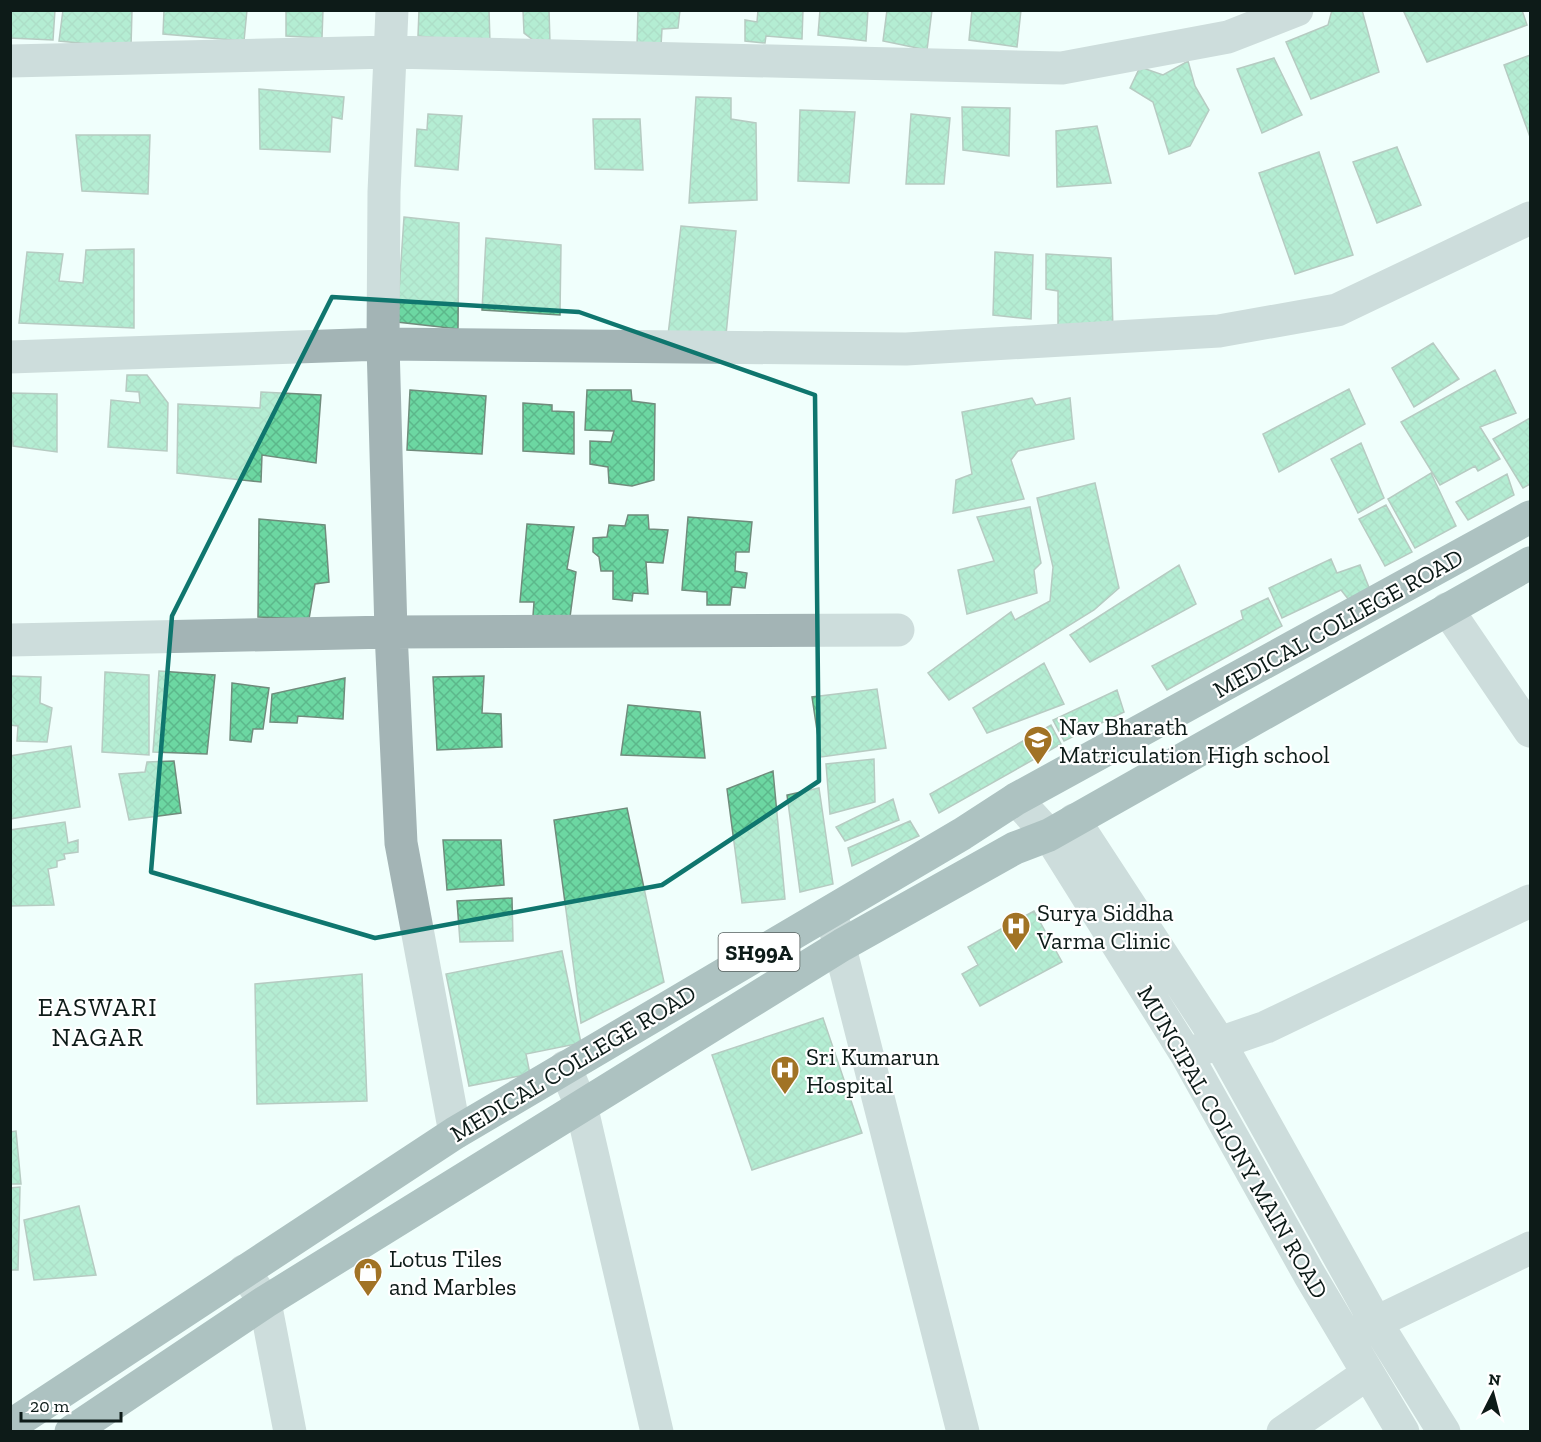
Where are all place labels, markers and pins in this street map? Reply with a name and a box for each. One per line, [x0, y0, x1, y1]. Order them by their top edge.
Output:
place label: Nav Bharath Matriculation High school [1059, 712, 1330, 769]
school or university icon: Nav Bharath Matriculation High school [1022, 724, 1054, 766]
place label: Surya Siddha Varma Clinic [1036, 898, 1174, 955]
hospital icon: Surya Siddha Varma Clinic [1000, 910, 1032, 952]
place label: Sri Kumarun Hospital [806, 1042, 940, 1099]
hospital icon: Sri Kumarun Hospital [769, 1054, 801, 1096]
place label: Lotus Tiles and Marbles [389, 1244, 517, 1301]
shop icon: Lotus Tiles and Marbles [352, 1256, 384, 1298]

